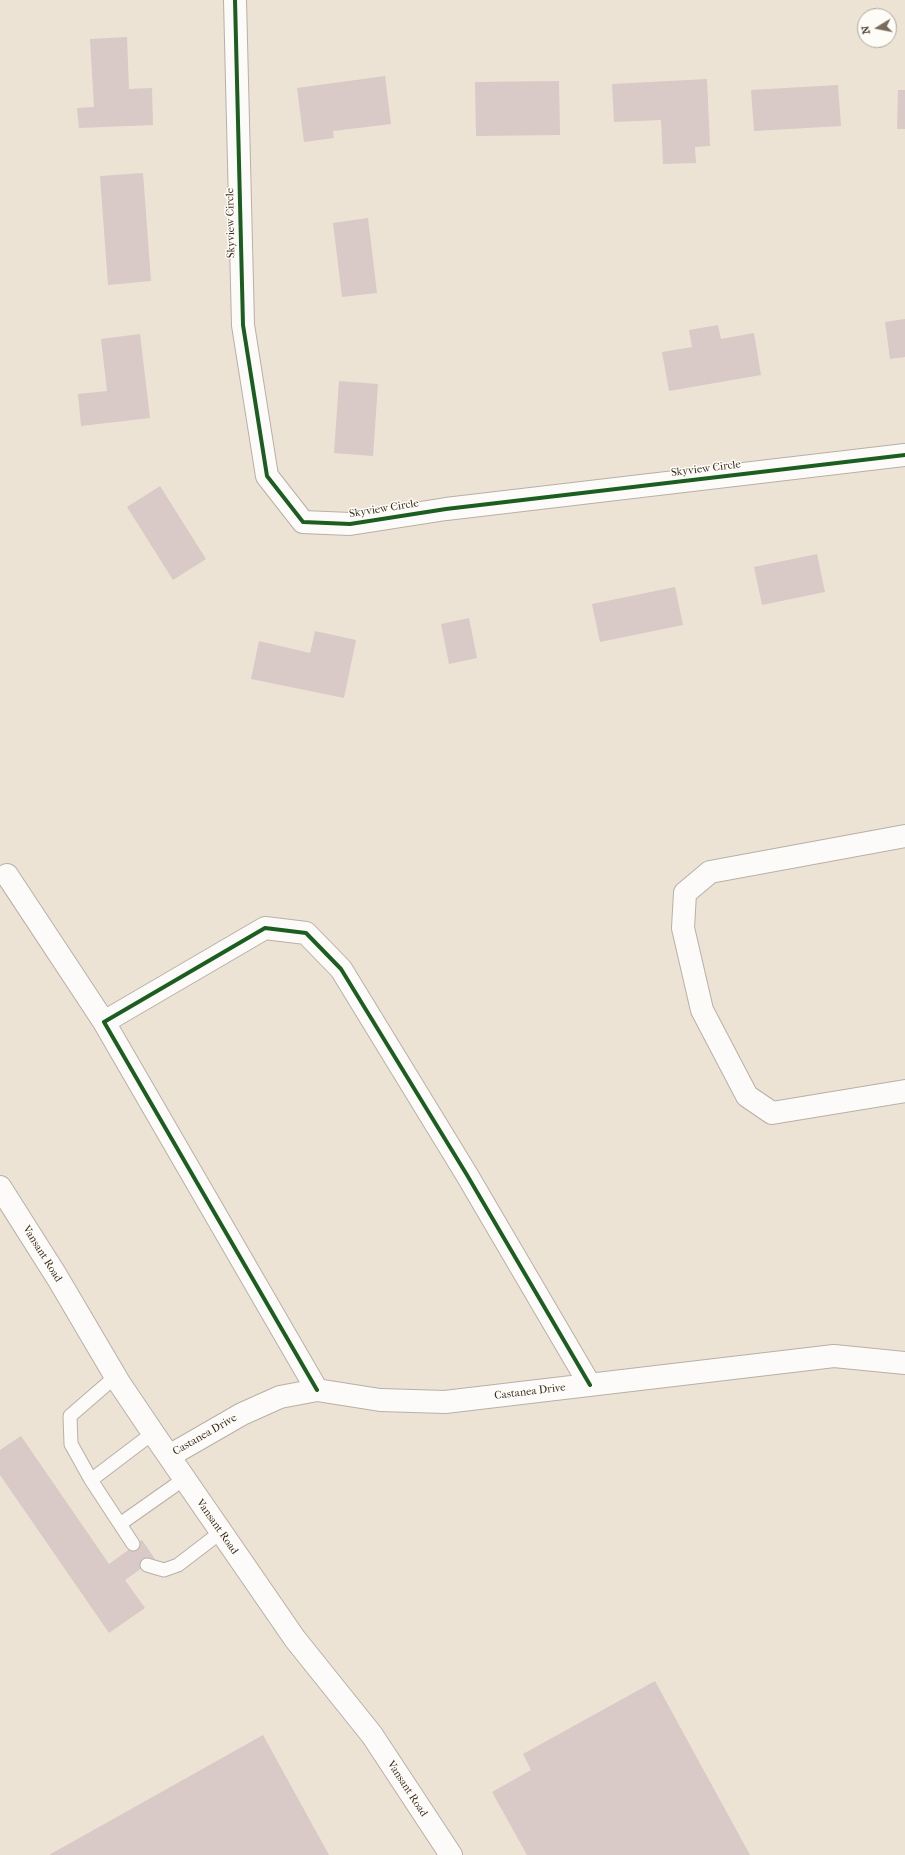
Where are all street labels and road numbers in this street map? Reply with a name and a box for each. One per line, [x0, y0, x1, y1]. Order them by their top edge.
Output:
street label: Skyview Circle [224, 188, 238, 258]
street label: Skyview Circle [670, 458, 742, 480]
street label: Skyview Circle [348, 497, 420, 521]
street label: Vansant Road [19, 1223, 65, 1285]
street label: Castanea Drive [494, 1381, 566, 1403]
street label: Castanea Drive [171, 1411, 239, 1459]
street label: Vansant Road [193, 1497, 241, 1557]
street label: Vansant Road [384, 1758, 430, 1820]

